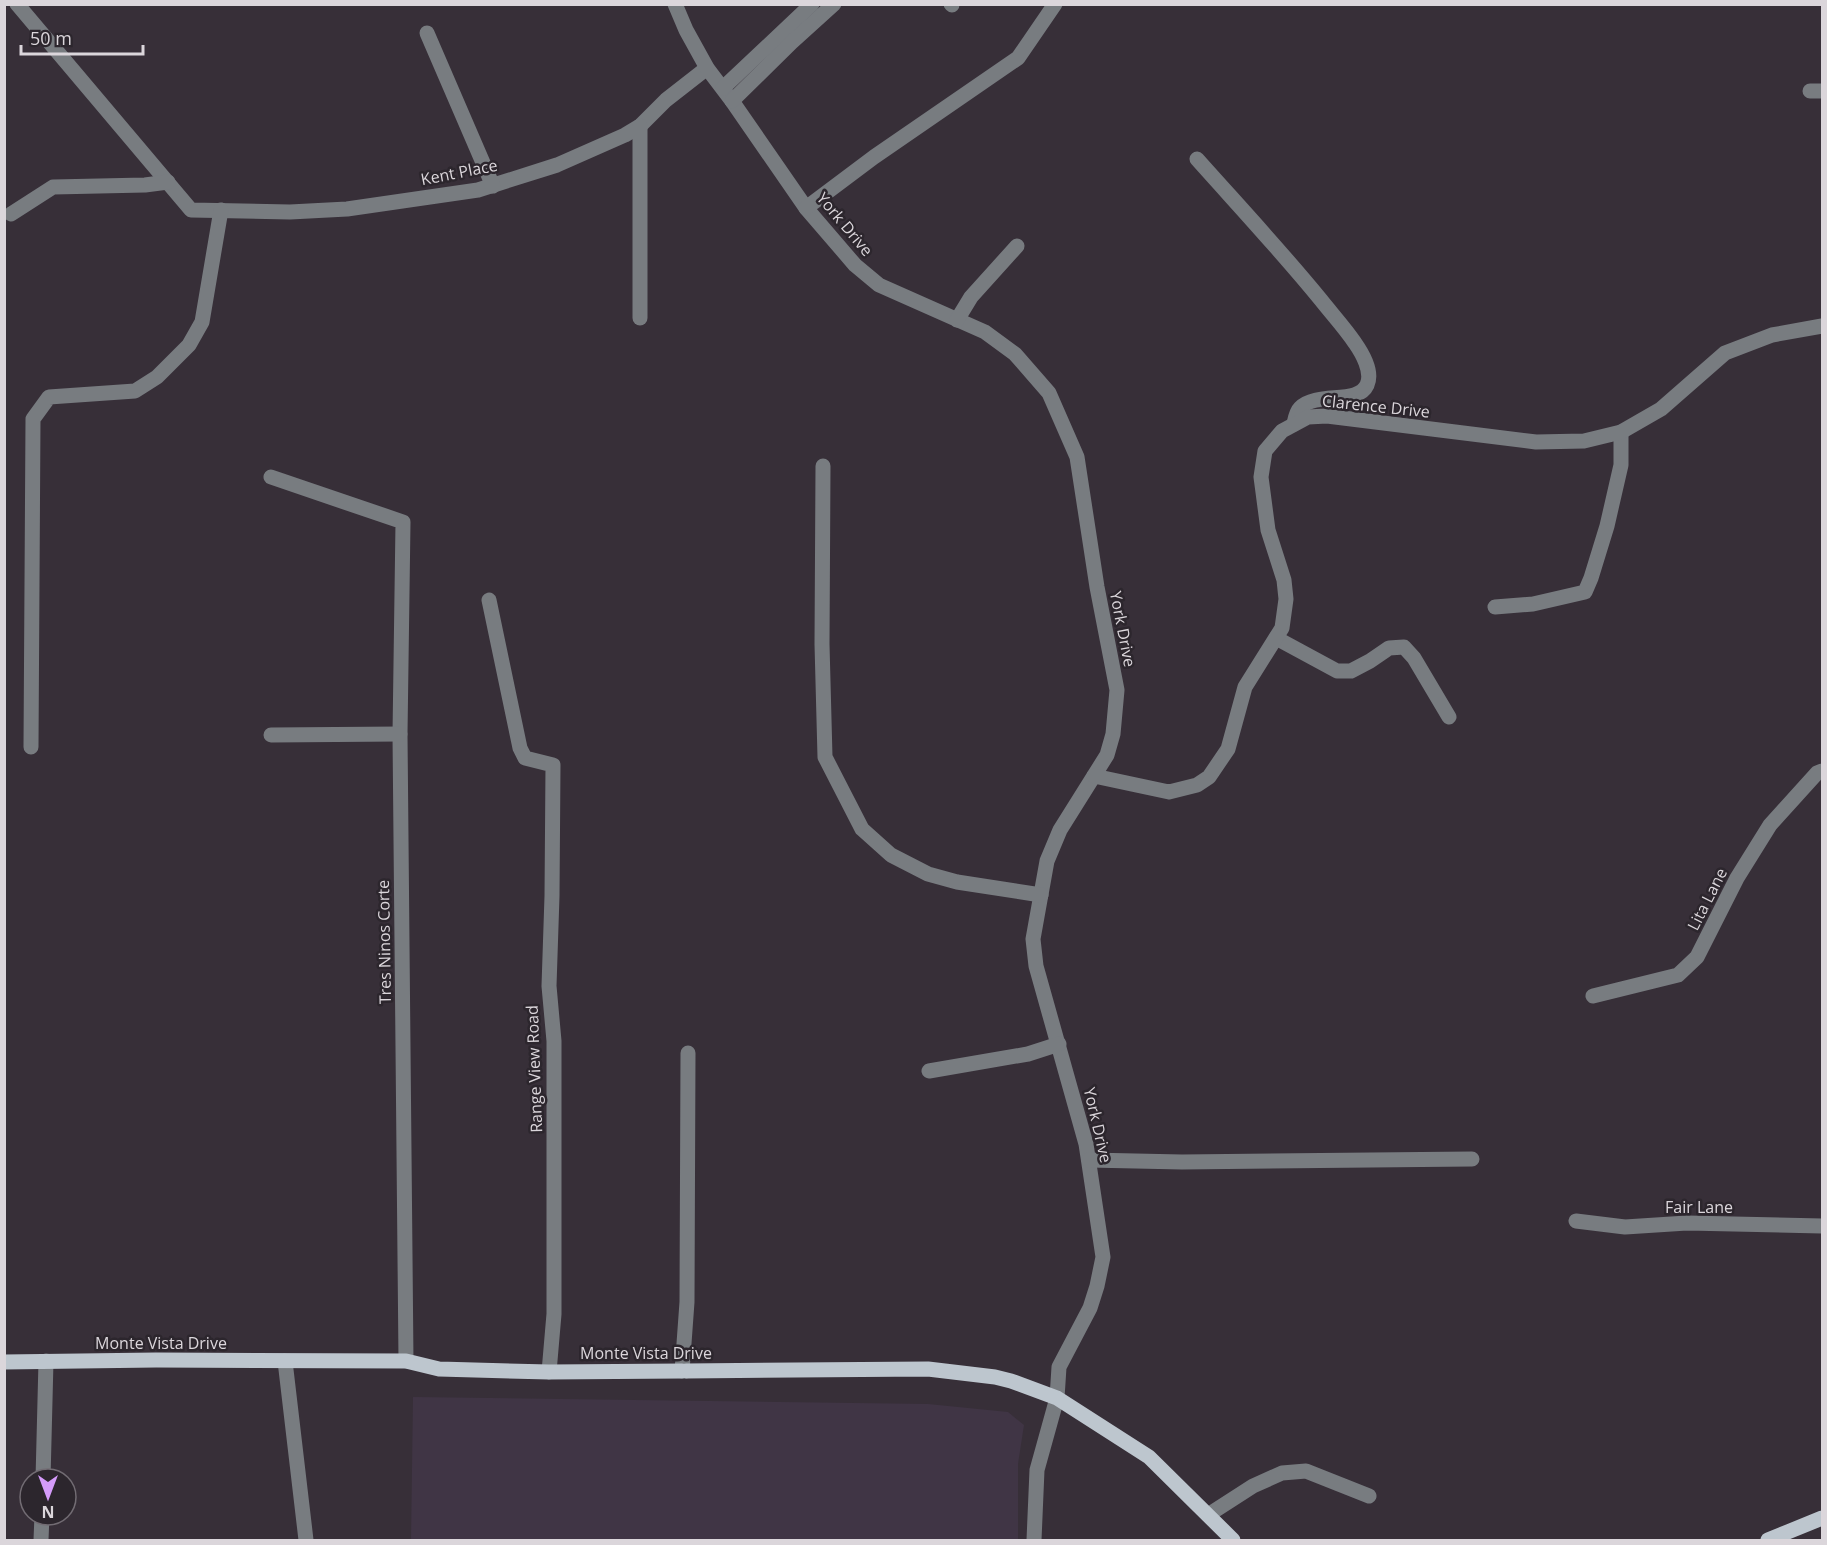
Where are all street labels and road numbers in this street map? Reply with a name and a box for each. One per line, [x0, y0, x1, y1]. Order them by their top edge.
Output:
street label: Kent Place [419, 154, 499, 190]
street label: York Drive [812, 187, 878, 261]
street label: Clarence Drive [1321, 389, 1431, 423]
street label: York Drive [1105, 589, 1141, 669]
street label: Lita Lane [1682, 864, 1732, 934]
street label: Tres Ninos Corte [372, 880, 396, 1004]
street label: Range View Road [521, 1005, 547, 1133]
street label: York Drive [1079, 1085, 1117, 1165]
street label: Fair Lane [1665, 1196, 1733, 1218]
street label: Monte Vista Drive [95, 1332, 227, 1354]
street label: Monte Vista Drive [580, 1342, 712, 1364]

